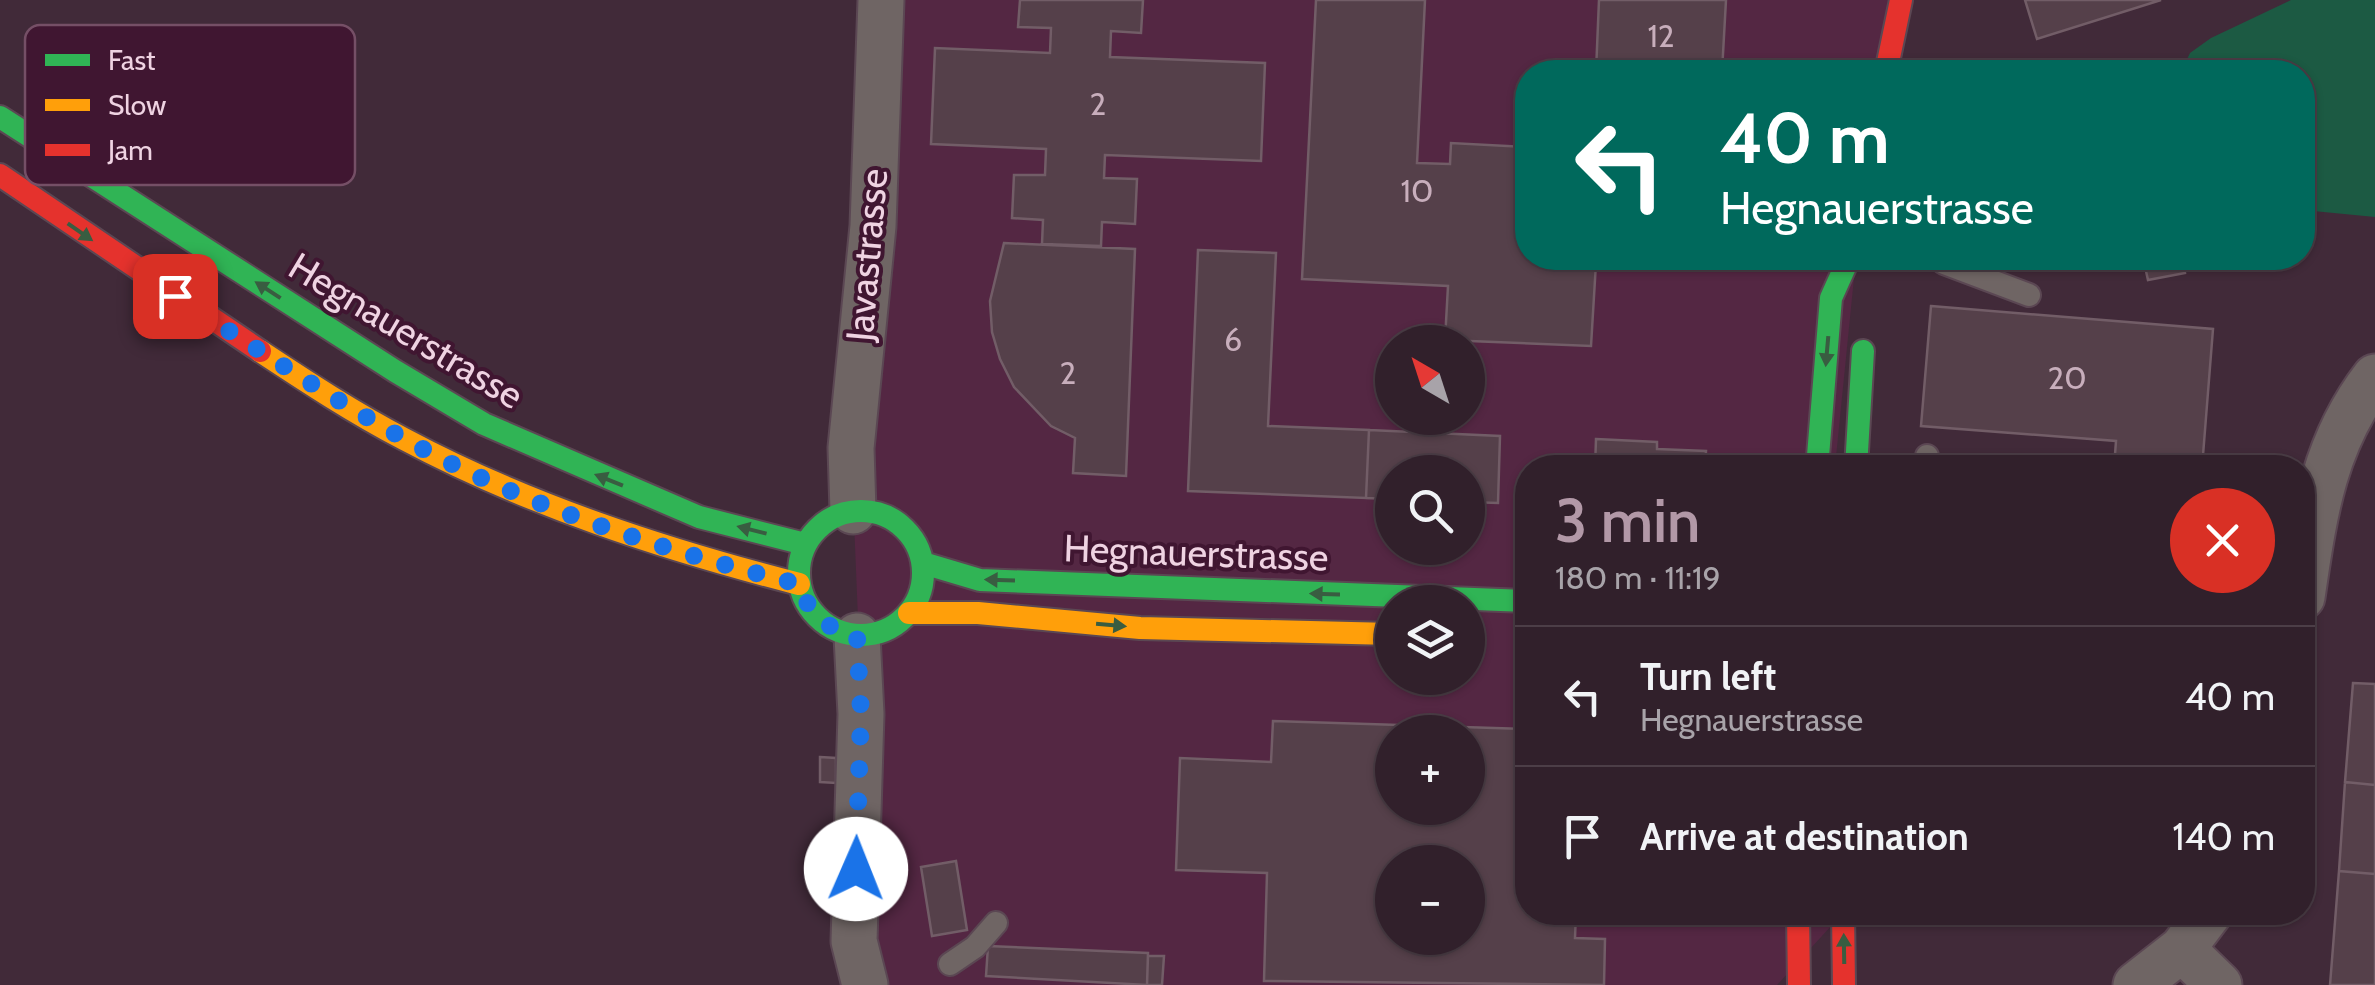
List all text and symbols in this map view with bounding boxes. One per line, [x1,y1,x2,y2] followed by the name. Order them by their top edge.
[1647,16,1675,55] house number: 12
[25,25,355,185] legend
[108,43,156,77] text: Fast
[1090,84,1106,123] house number: 2
[108,88,166,122] text: Slow
[1720,95,1889,181] text: 40 m
[1555,100,1685,230] icon: left
[107,133,153,167] text: Jam
[835,167,897,344] street label: Javastrasse
[1401,171,1433,210] house number: 10
[1720,181,2034,235] text: Hegnauerstrasse
[66,222,93,241] one-way arrow
[281,242,532,419] street label: Hegnauerstrasse
[133,254,218,339] pin
[148,269,203,324] icon: arrive
[254,281,282,299] one-way arrow
[1224,320,1242,359] house number: 6
[1375,325,1485,435] north arrow
[1375,325,1485,955] map controls
[1818,335,1834,367] one-way arrow
[1060,353,1076,392] house number: 2
[2047,358,2087,397] house number: 20
[1375,455,1485,565] button: search
[593,472,623,488] one-way arrow
[1555,484,1700,557] text: 3 min
[2170,488,2275,593] button: close
[736,522,767,538] one-way arrow
[1063,524,1329,581] street label: Hegnauerstrasse
[1555,558,1721,597] text: 180 m · 11:19
[984,572,1016,588] one-way arrow
[1309,585,1341,601] one-way arrow
[1375,585,1485,695] button: layers
[1095,618,1127,634] one-way arrow
[1640,653,1776,700] text: Turn left
[1555,669,1610,724] icon: left
[2185,673,2275,720] text: 40 m
[1640,700,1863,739] text: Hegnauerstrasse
[1375,715,1485,825] button: +
[1555,809,1610,864] icon: arrive
[1640,813,1969,860] text: Arrive at destination
[2172,813,2275,860] text: 140 m
[804,817,908,921] position arrow
[1375,845,1485,955] button: −
[1836,932,1852,964] one-way arrow

